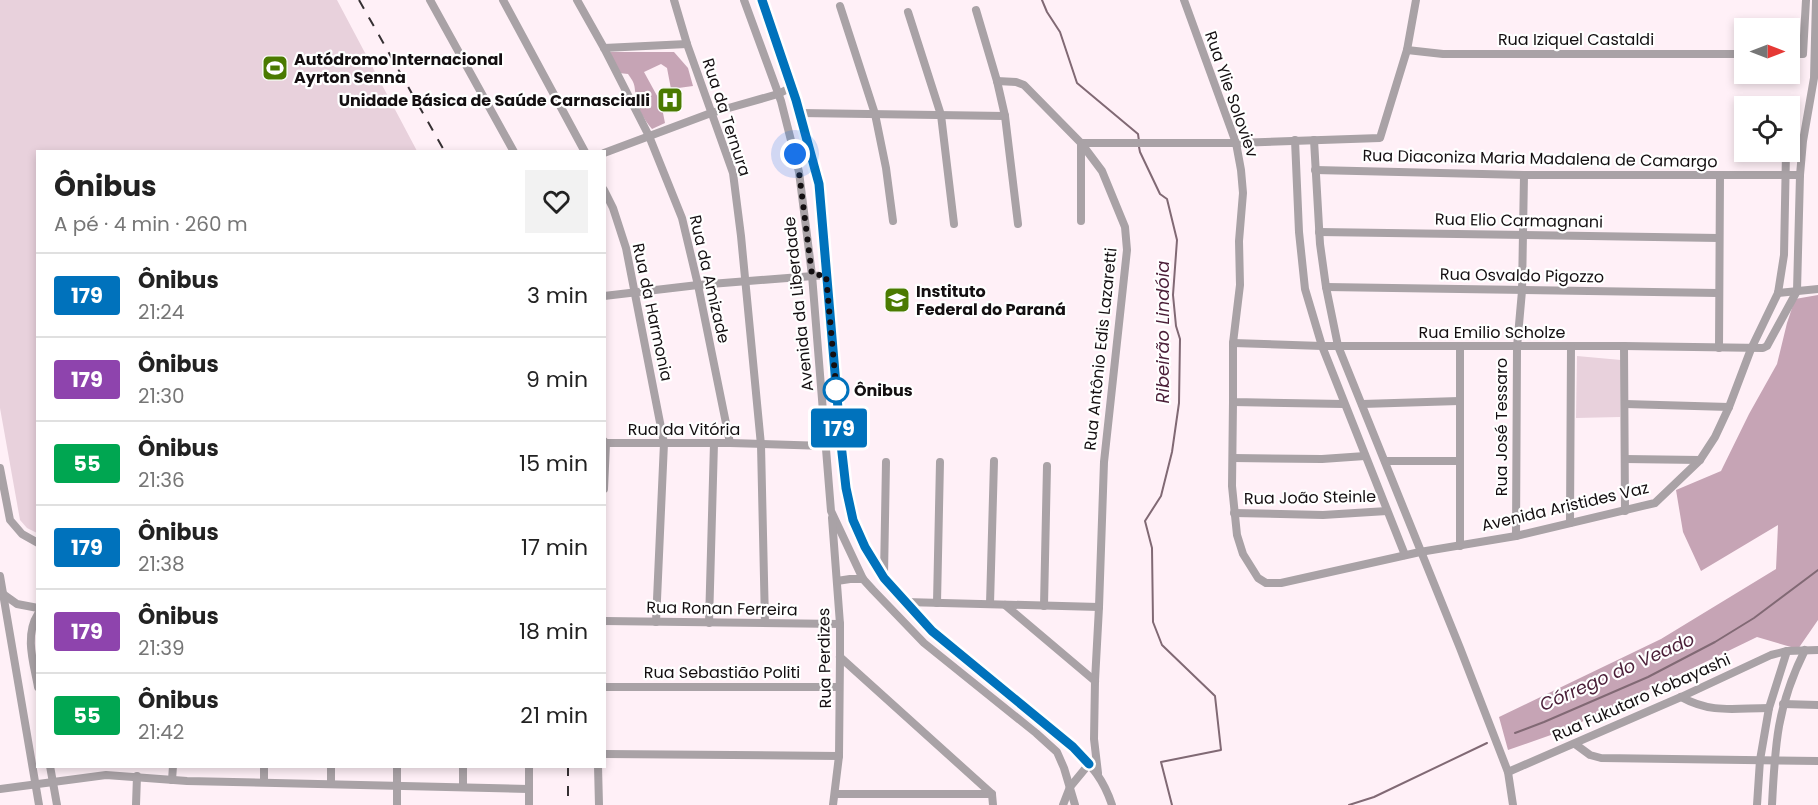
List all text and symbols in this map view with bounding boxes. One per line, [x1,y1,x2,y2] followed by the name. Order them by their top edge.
[1734,18,1800,84] north arrow
[1734,18,1800,162] map controls
[1199,28,1264,160] street label: Rua Ylie Soloviev
[1498,28,1654,51] street label: Rua Iziquel Castaldi
[294,48,503,89] place label: Autódromo Internacional Ayrton Senna
[260,53,290,83] sports icon: Autódromo Internacional Ayrton Senna
[697,55,756,179] street label: Rua da Ternura
[655,85,685,115] hospital icon: Unidade Básica de Saúde Carnascialli
[339,89,650,112] place label: Unidade Básica de Saúde Carnascialli
[1734,96,1800,162] button: locate
[780,139,810,169] your location
[1362,144,1718,173] street label: Rua Diaconiza Maria Madalena de Camargo
[54,167,157,206] text: Ônibus
[525,170,588,233] button: heart
[1435,208,1603,233] street label: Rua Elio Carmagnani
[54,210,248,238] text: A pé · 4 min · 260 m
[684,213,735,346] street label: Rua da Amizade
[778,215,819,392] street label: Avenida da Liberdade
[627,241,678,383] street label: Rua da Harmonia
[1078,247,1123,452] street label: Rua Antônio Edis Lazaretti
[1150,261,1175,403] water label: Ribeirão Lindóia
[1440,263,1604,288] street label: Rua Osvaldo Pigozzo
[138,265,219,296] text: Ônibus
[527,280,588,311] text: 3 min
[916,280,1066,321] place label: Instituto Federal do Paraná
[71,281,103,310] text: 179
[882,285,912,315] school or university icon: Instituto Federal do Paraná
[138,298,184,326] text: 21:24
[1419,321,1565,344] street label: Rua Emilio Scholze
[138,349,219,380] text: Ônibus
[1490,358,1513,496] street label: Rua José Tessaro
[526,364,588,395] text: 9 min
[71,365,103,394] text: 179
[823,377,849,403] marker: Ônibus
[854,379,913,402] place label: Ônibus
[138,382,185,410] text: 21:30
[804,408,874,448] line badge: 179
[823,414,855,443] text: 179
[628,418,740,441] street label: Rua da Vitória
[138,433,219,464] text: Ônibus
[519,448,588,479] text: 15 min
[73,449,101,478] text: 55
[138,466,185,494] text: 21:36
[1479,476,1651,537] street label: Avenida Aristides Vaz
[1244,485,1376,510] street label: Rua João Steinle
[138,517,219,548] text: Ônibus
[521,532,588,563] text: 17 min
[71,533,103,562] text: 179
[138,550,185,578] text: 21:38
[646,596,798,621] street label: Rua Ronan Ferreira
[138,601,219,632] text: Ônibus
[812,608,837,708] street label: Rua Perdizes
[519,616,588,647] text: 18 min
[71,617,103,646] text: 179
[1535,626,1698,717] water label: Córrego do Veado
[138,634,185,662] text: 21:39
[1548,648,1734,747] street label: Rua Fukutaro Kobayashi
[644,661,800,684] street label: Rua Sebastião Politi
[138,685,219,716] text: Ônibus
[520,700,588,731] text: 21 min
[73,701,101,730] text: 55
[138,718,184,746] text: 21:42

